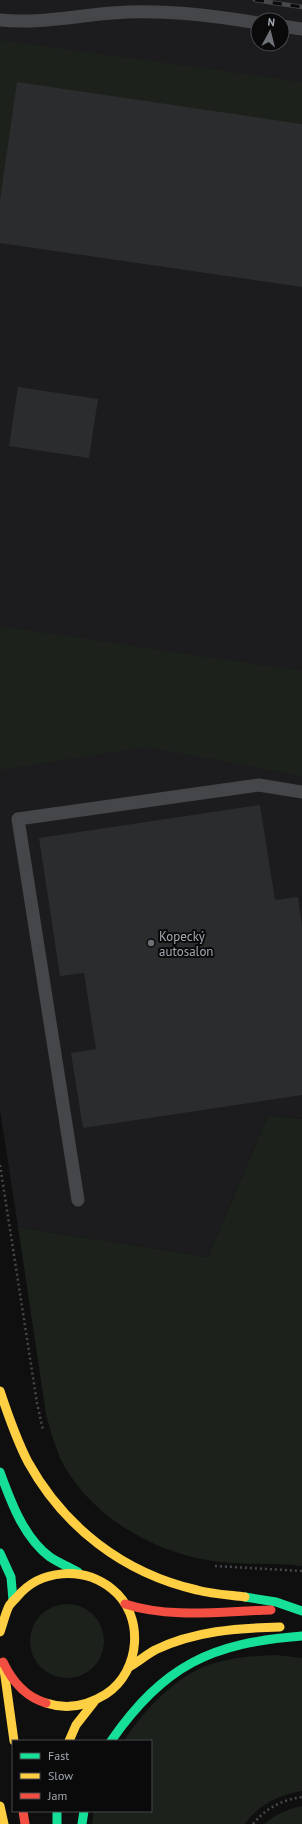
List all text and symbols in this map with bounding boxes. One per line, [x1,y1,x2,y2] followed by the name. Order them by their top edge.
[250,12,290,52] north arrow
[267,15,276,29] text: N
[159,928,213,960] place label: Kopecký autosalon
[146,938,156,948] marker: Kopecký autosalon
[12,1740,152,1812] legend
[48,1748,69,1763] text: Fast
[48,1768,73,1783] text: Slow
[47,1788,67,1803] text: Jam

